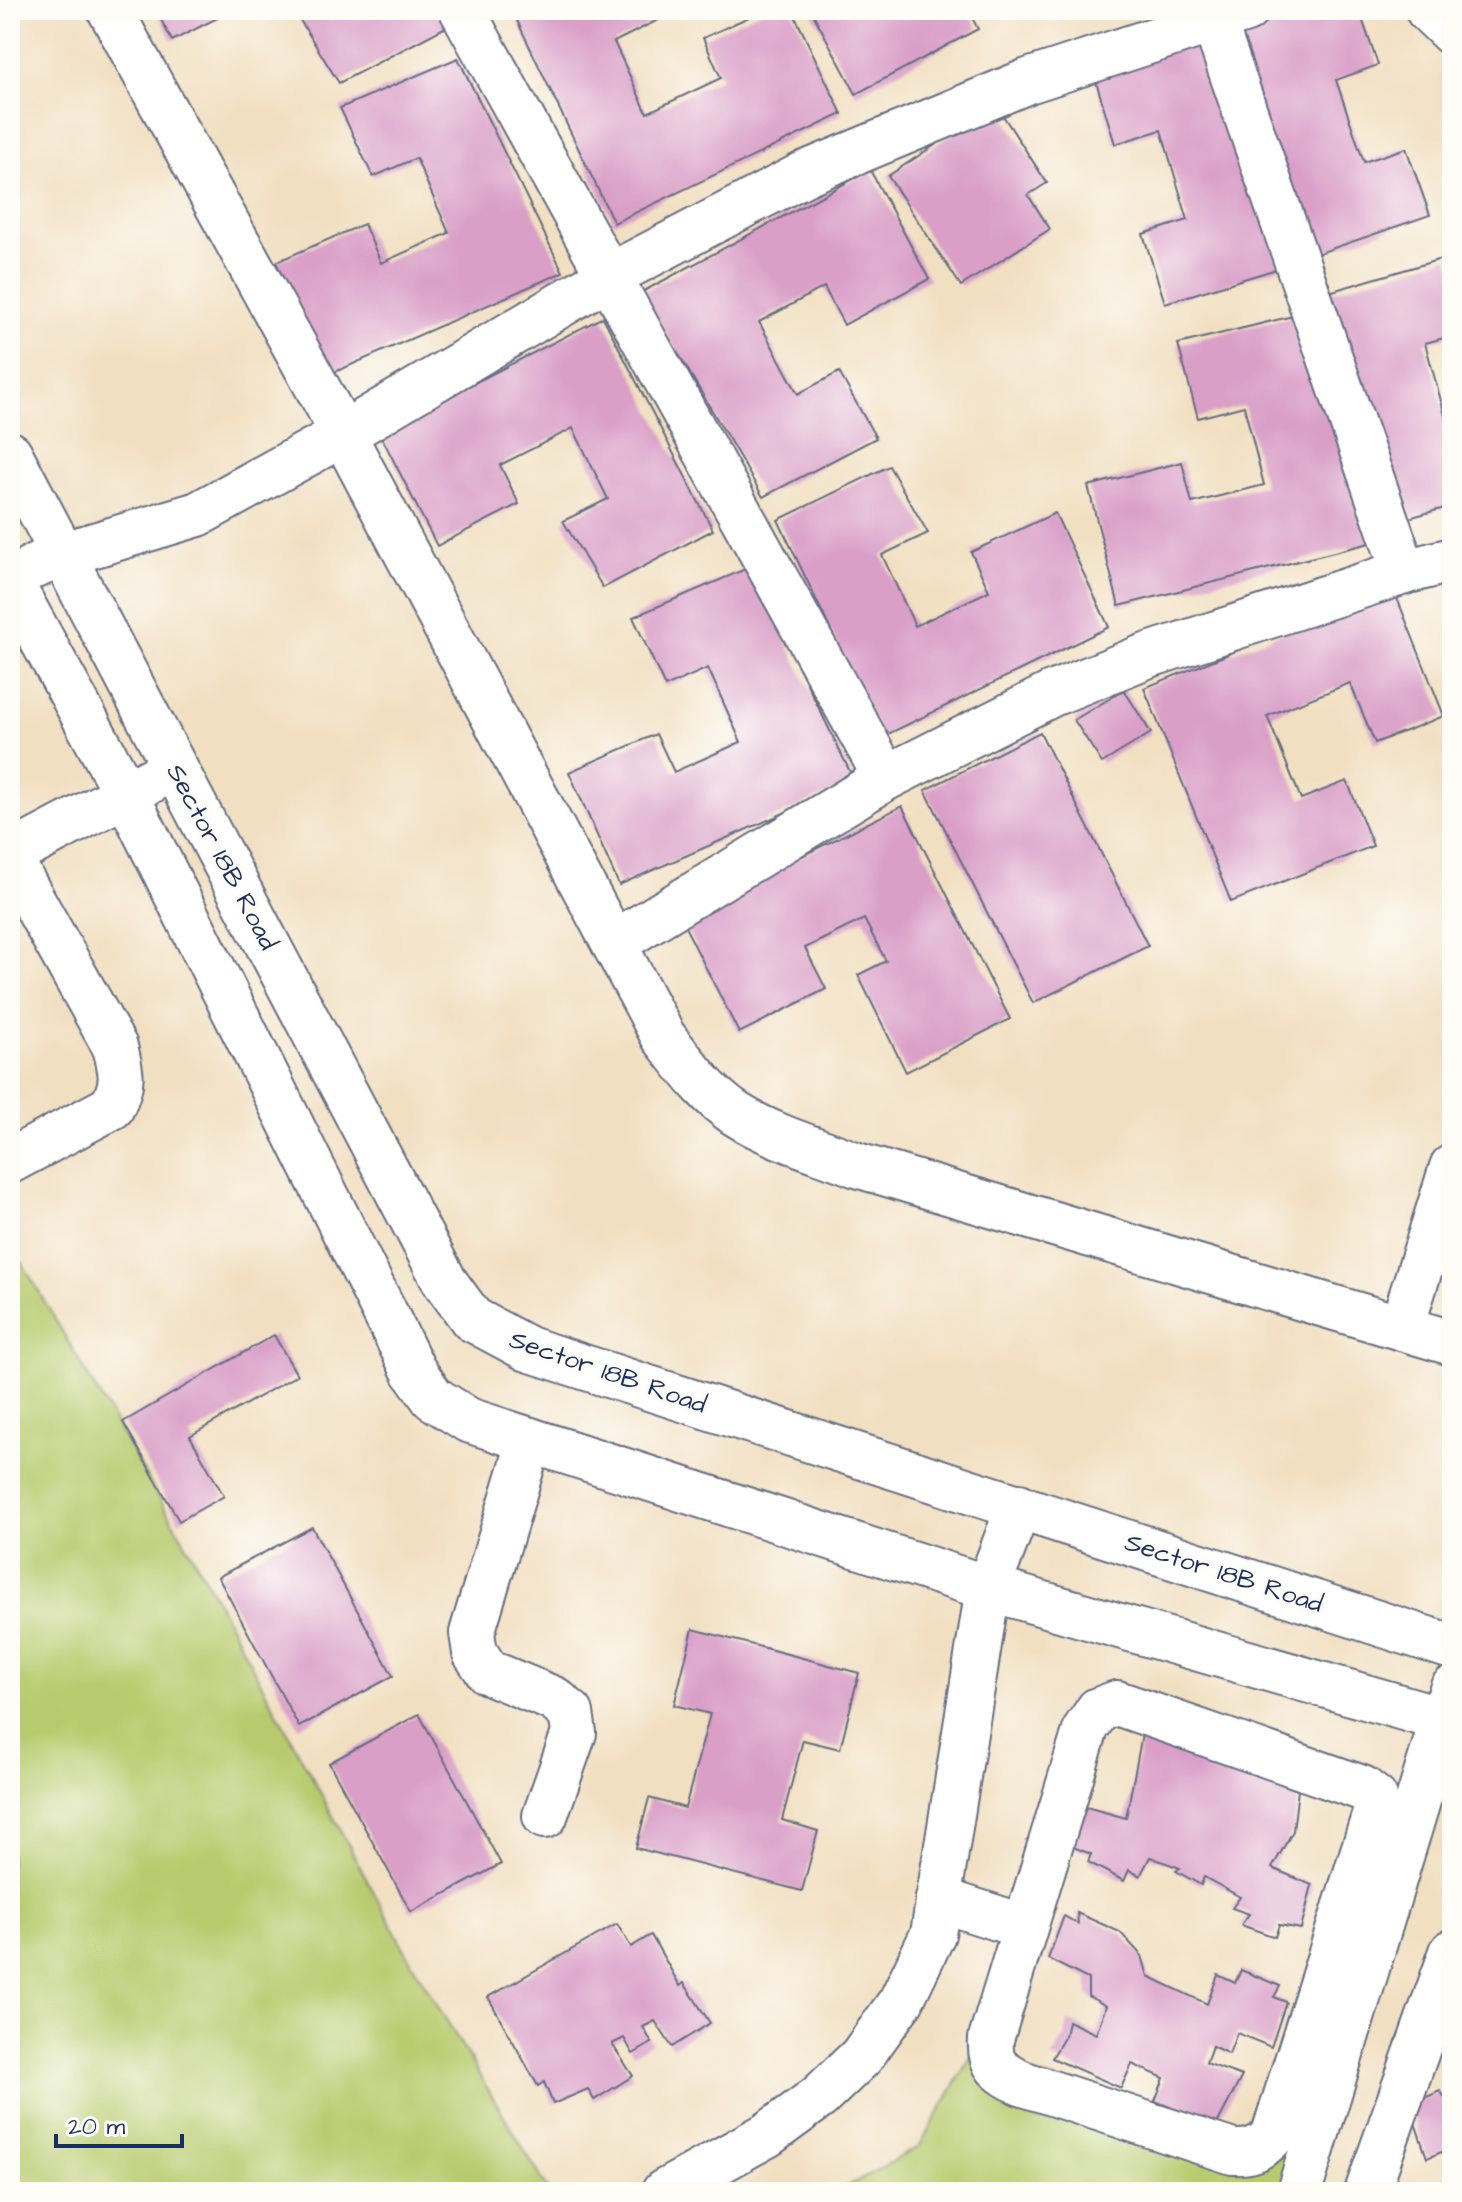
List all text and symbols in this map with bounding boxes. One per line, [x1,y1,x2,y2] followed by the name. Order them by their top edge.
[158,758,286,956] street label: Sector 18B Road
[505,1321,711,1423] street label: Sector 18B Road
[1121,1524,1327,1622] street label: Sector 18B Road
[56,2098,182,2148] scale bar
[68,2110,125,2144] text: 20 m

